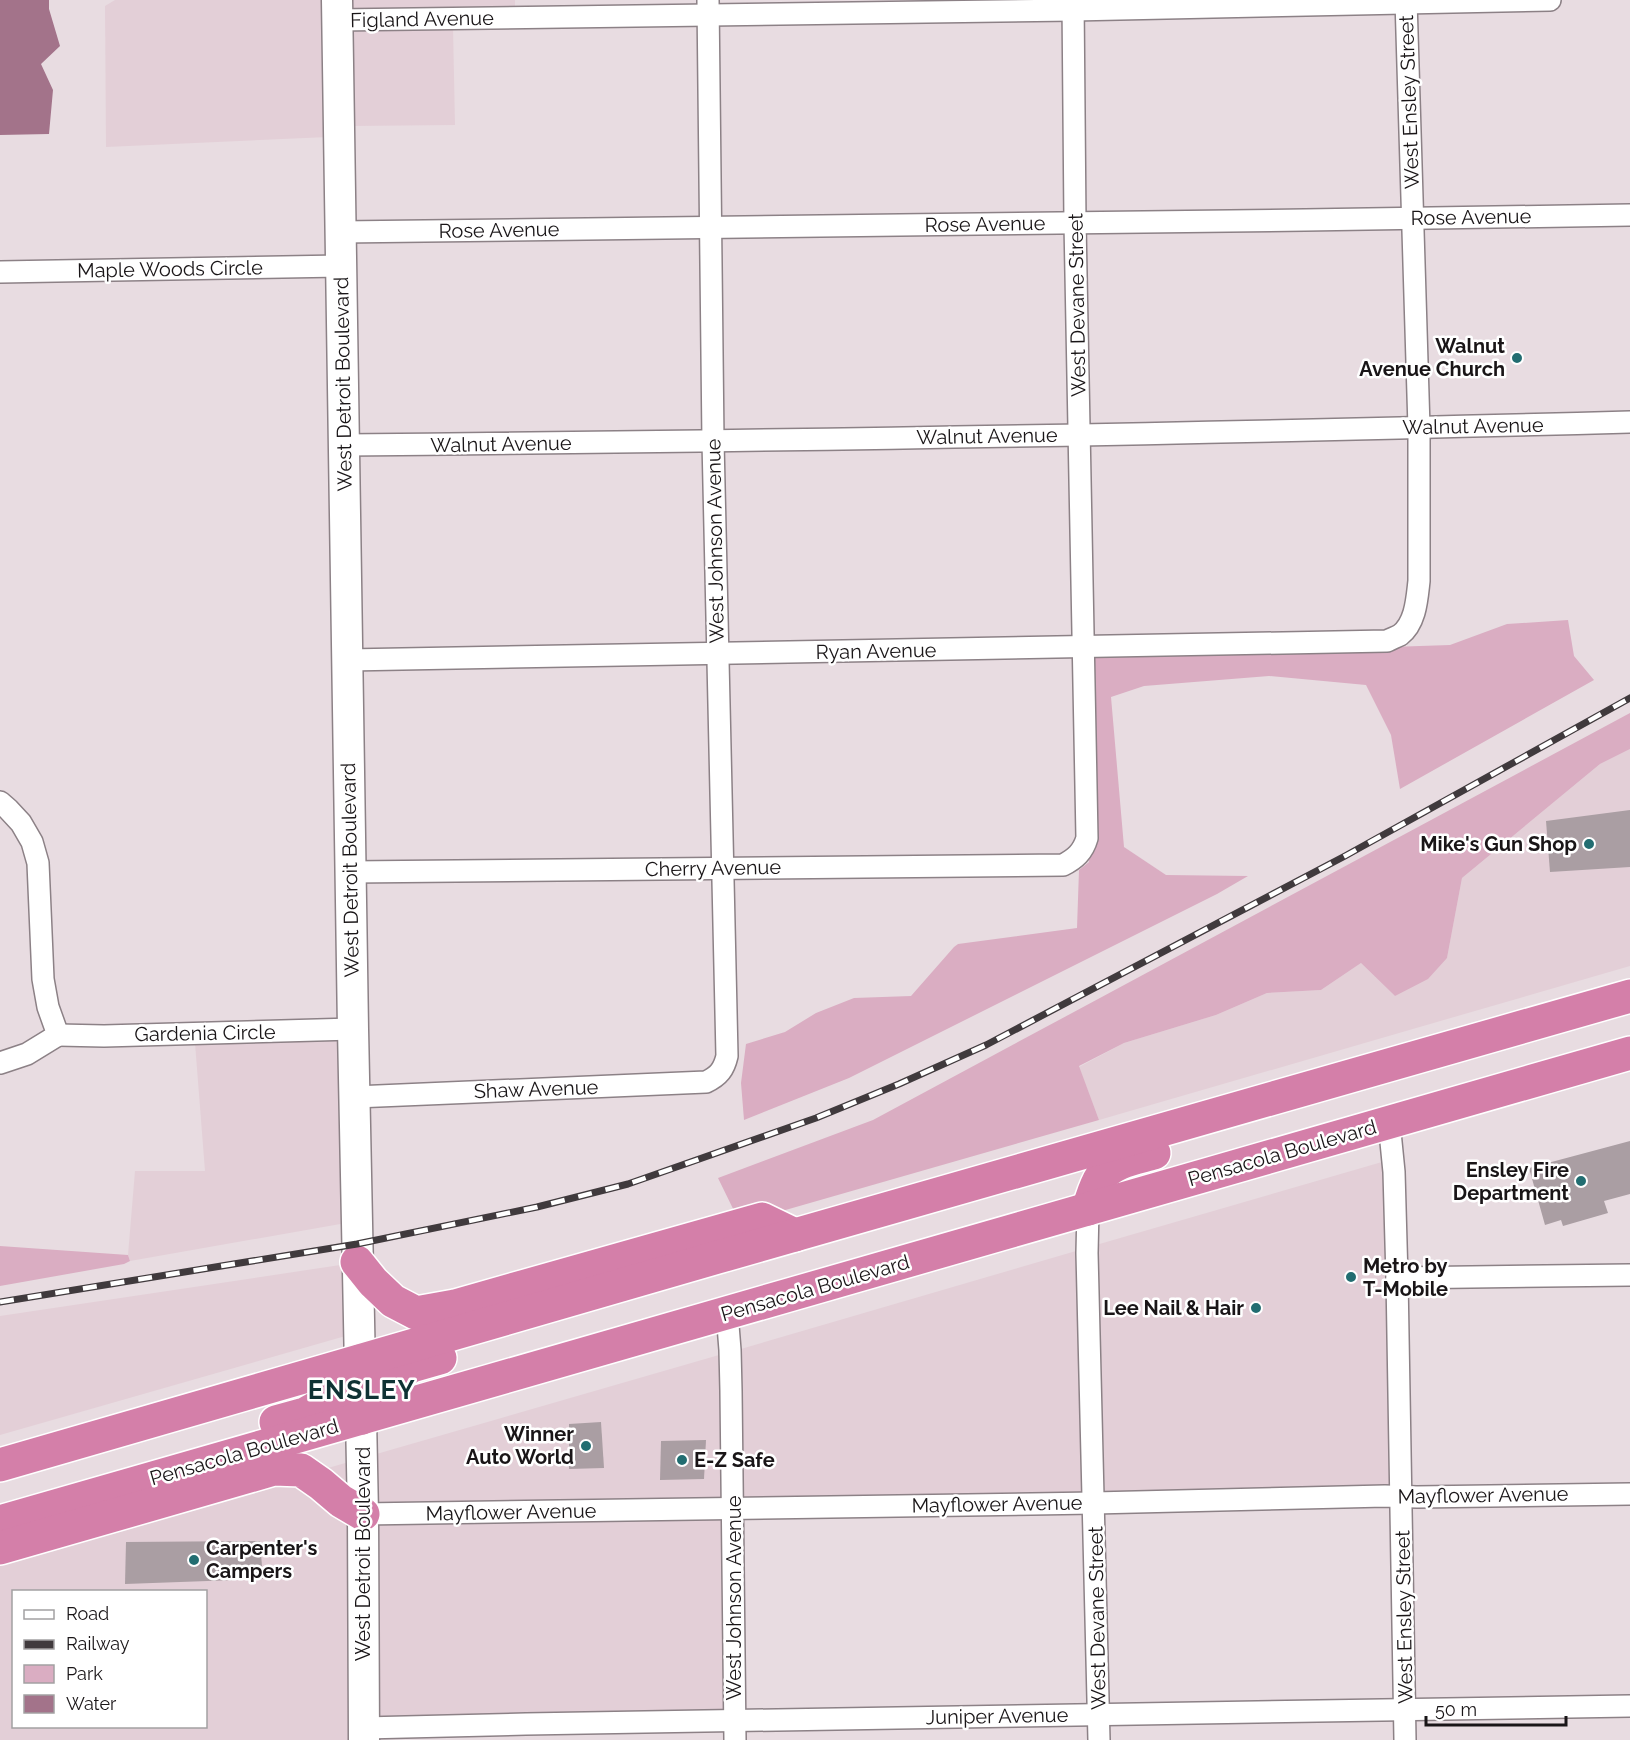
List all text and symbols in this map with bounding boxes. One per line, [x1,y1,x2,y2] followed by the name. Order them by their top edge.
[350,6,494,32] street label: Figland Avenue
[1394,14,1424,189] street label: West Ensley Street
[1410,204,1532,230] street label: Rose Avenue
[924,211,1046,237] street label: Rose Avenue
[1063,213,1091,397] street label: West Devane Street
[438,217,560,243] street label: Rose Avenue
[77,255,263,283] street label: Maple Woods Circle
[329,276,357,492] street label: West Detroit Boulevard
[1359,334,1505,381] place label: Walnut Avenue Church
[1510,351,1524,365] marker: Walnut Avenue Church
[1402,413,1544,439] street label: Walnut Avenue
[916,423,1058,449] street label: Walnut Avenue
[430,431,572,457] street label: Walnut Avenue
[701,438,729,644] street label: West Johnson Avenue
[815,638,937,664] street label: Ryan Avenue
[336,762,364,978] street label: West Detroit Boulevard
[1420,832,1577,856] place label: Mike's Gun Shop
[1582,837,1596,851] marker: Mike's Gun Shop
[645,855,782,881] street label: Cherry Avenue
[134,1020,276,1046] street label: Gardenia Circle
[473,1075,599,1103] street label: Shaw Avenue
[1185,1115,1379,1191] street label: Pensacola Boulevard
[1453,1158,1569,1205] place label: Ensley Fire Department
[1574,1174,1588,1188] marker: Ensley Fire Department
[718,1250,912,1326] street label: Pensacola Boulevard
[1363,1254,1448,1301] place label: Metro by T-Mobile
[1344,1270,1358,1284] marker: Metro by T-Mobile
[1103,1296,1244,1320] place label: Lee Nail & Hair
[1249,1301,1263,1315] marker: Lee Nail & Hair
[308,1375,416,1405] district label: ENSLEY
[147,1414,341,1490] street label: Pensacola Boulevard
[466,1422,574,1469] place label: Winner Auto World
[579,1439,593,1453] marker: Winner Auto World
[351,1447,375,1661] street label: West Detroit Boulevard
[694,1448,775,1472] place label: E-Z Safe
[675,1453,689,1467] marker: E-Z Safe
[1397,1482,1569,1508] street label: Mayflower Avenue
[911,1491,1083,1517] street label: Mayflower Avenue
[722,1495,746,1700] street label: West Johnson Avenue
[425,1499,597,1525] street label: Mayflower Avenue
[1083,1526,1111,1710] street label: West Devane Street
[1390,1530,1418,1704] street label: West Ensley Street
[206,1536,317,1583] place label: Carpenter's Campers
[187,1553,201,1567] marker: Carpenter's Campers
[12,1590,207,1728] legend
[66,1603,109,1624] text: Road
[66,1633,130,1654] text: Railway
[66,1663,103,1684] text: Park
[1426,1689,1566,1727] scale bar
[66,1693,117,1714] text: Water
[1435,1699,1477,1720] text: 50 m
[925,1703,1069,1729] street label: Juniper Avenue

